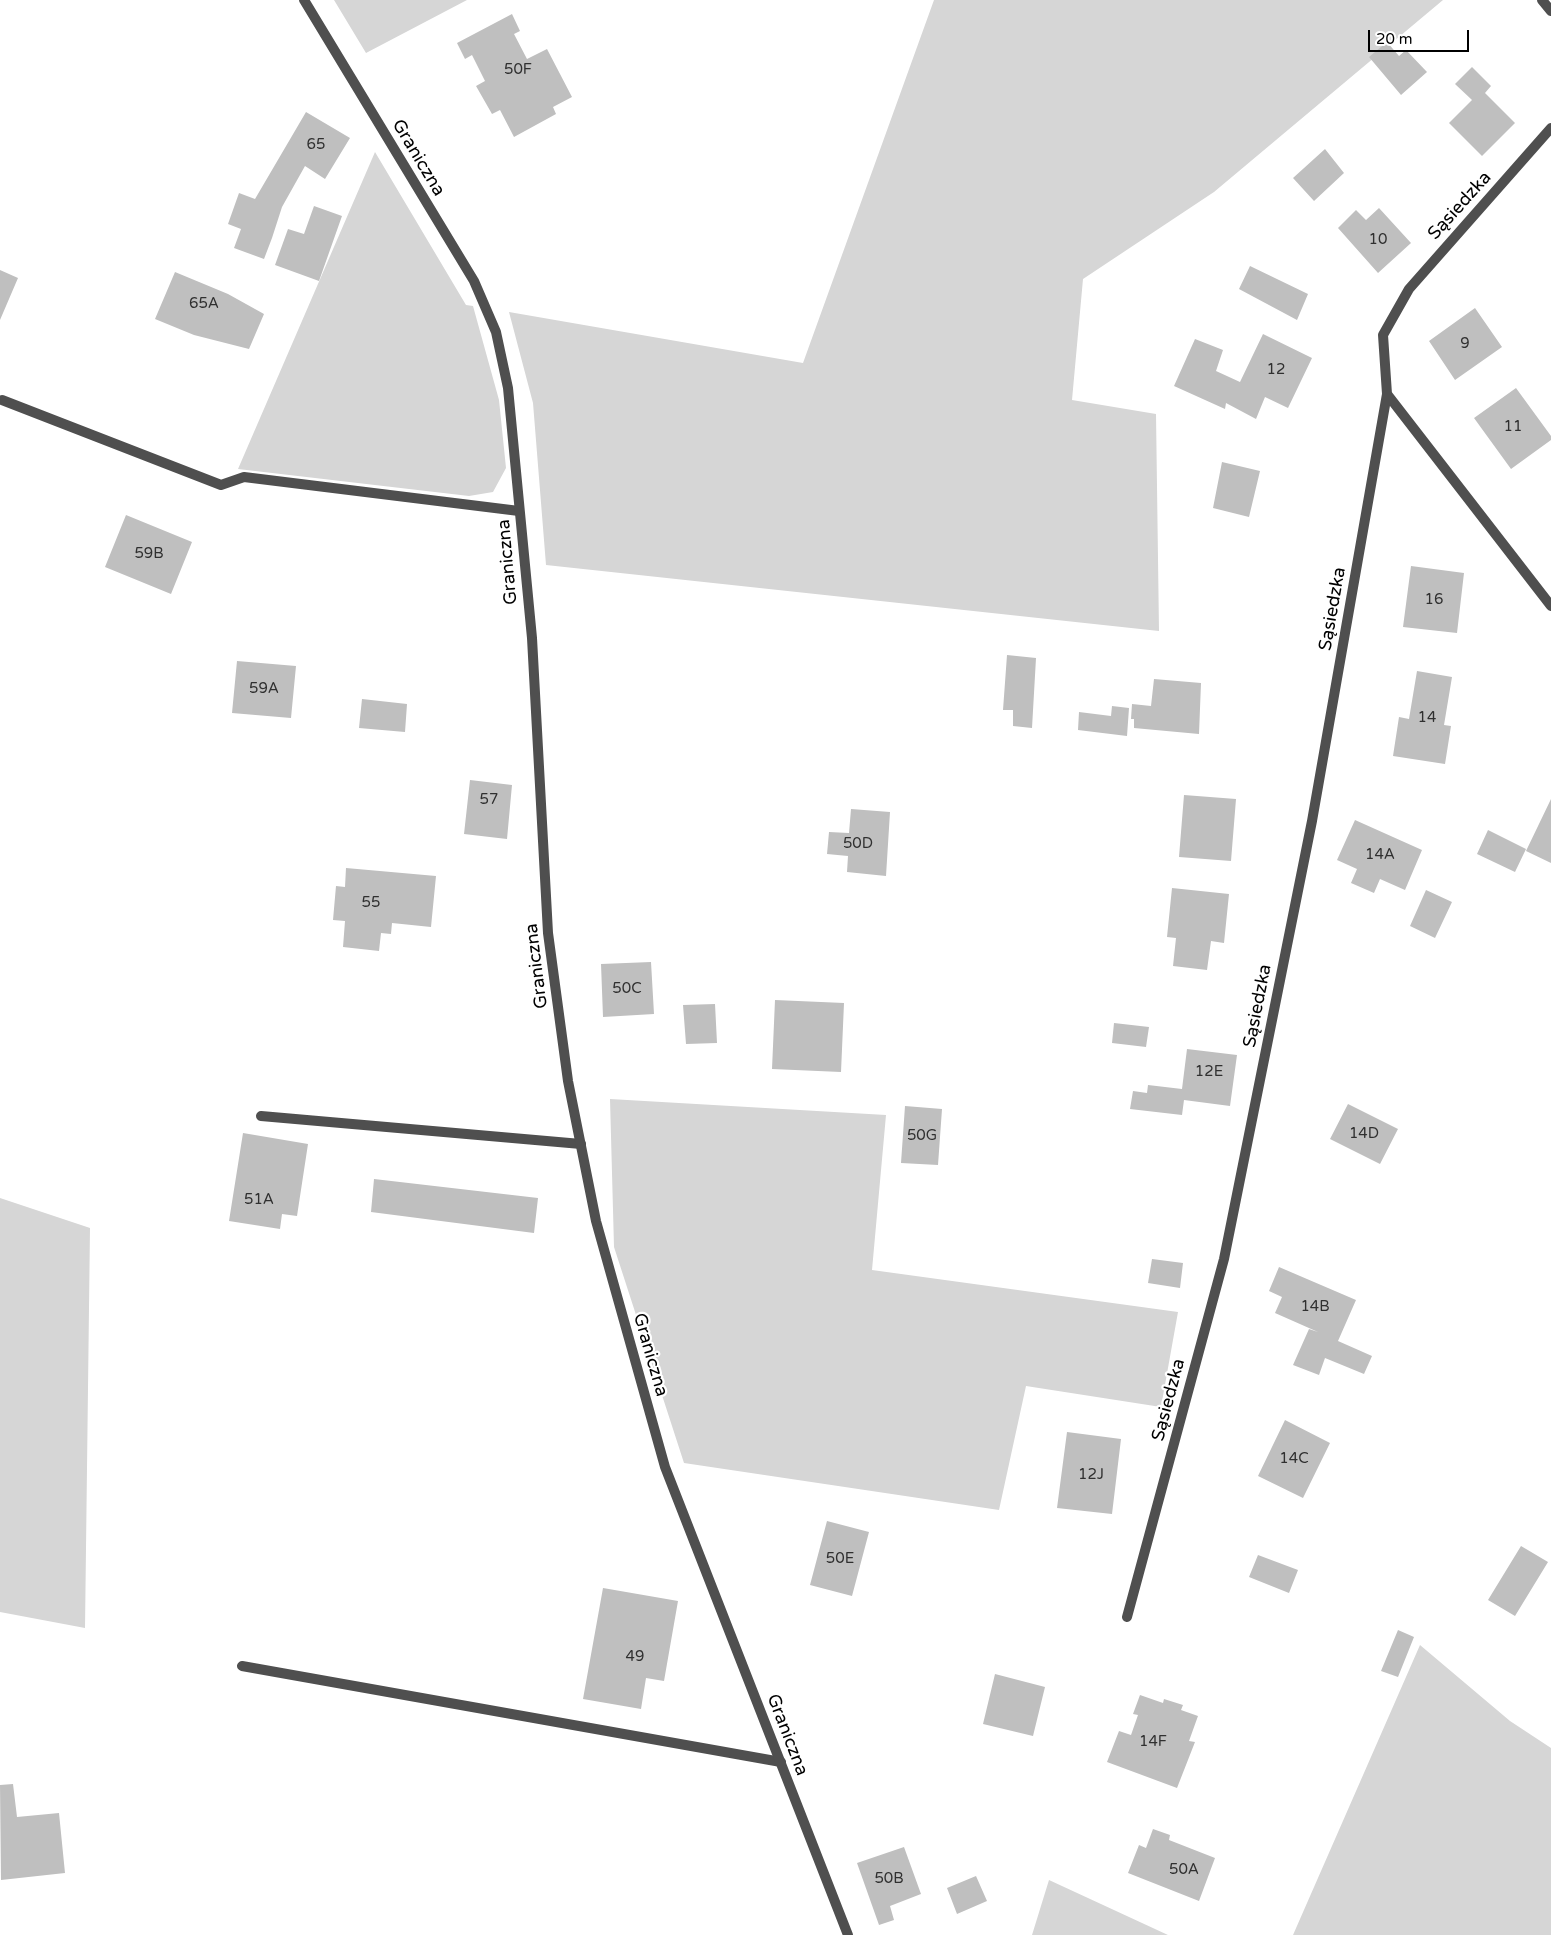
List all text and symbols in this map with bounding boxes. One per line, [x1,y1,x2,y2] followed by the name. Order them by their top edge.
[1371,20,1472,52] scale bar
[1376,30,1413,48] text: 20 m
[504,61,532,79] house number: 50F
[387,116,449,200] street label: Graniczna
[307,136,325,154] house number: 65
[1424,167,1496,245] street label: Sąsiedzka
[1369,231,1387,249] house number: 10
[189,295,219,313] house number: 65A
[1460,335,1470,353] house number: 9
[1267,361,1285,379] house number: 12
[1504,418,1522,436] house number: 11
[494,518,522,606] street label: Graniczna
[134,545,164,563] house number: 59B
[1315,566,1351,652] street label: Sąsiedzka
[1425,591,1443,609] house number: 16
[249,680,279,698] house number: 59A
[1418,709,1436,727] house number: 14
[480,791,498,809] house number: 57
[843,835,873,853] house number: 50D
[1365,846,1395,864] house number: 14A
[362,894,380,912] house number: 55
[521,922,553,1010] street label: Graniczna
[1239,962,1277,1050] street label: Sąsiedzka
[612,980,642,998] house number: 50C
[1195,1063,1223,1081] house number: 12E
[1349,1125,1379,1143] house number: 14D
[907,1127,937,1145] house number: 50G
[244,1191,274,1209] house number: 51A
[1300,1298,1330,1316] house number: 14B
[628,1311,672,1399] street label: Graniczna
[1148,1356,1190,1444] street label: Sąsiedzka
[1279,1450,1309,1468] house number: 14C
[1078,1466,1104,1484] house number: 12J
[826,1550,854,1568] house number: 50E
[626,1648,644,1666] house number: 49
[762,1691,812,1779] street label: Graniczna
[1139,1733,1167,1751] house number: 14F
[1169,1861,1199,1879] house number: 50A
[874,1870,904,1888] house number: 50B

